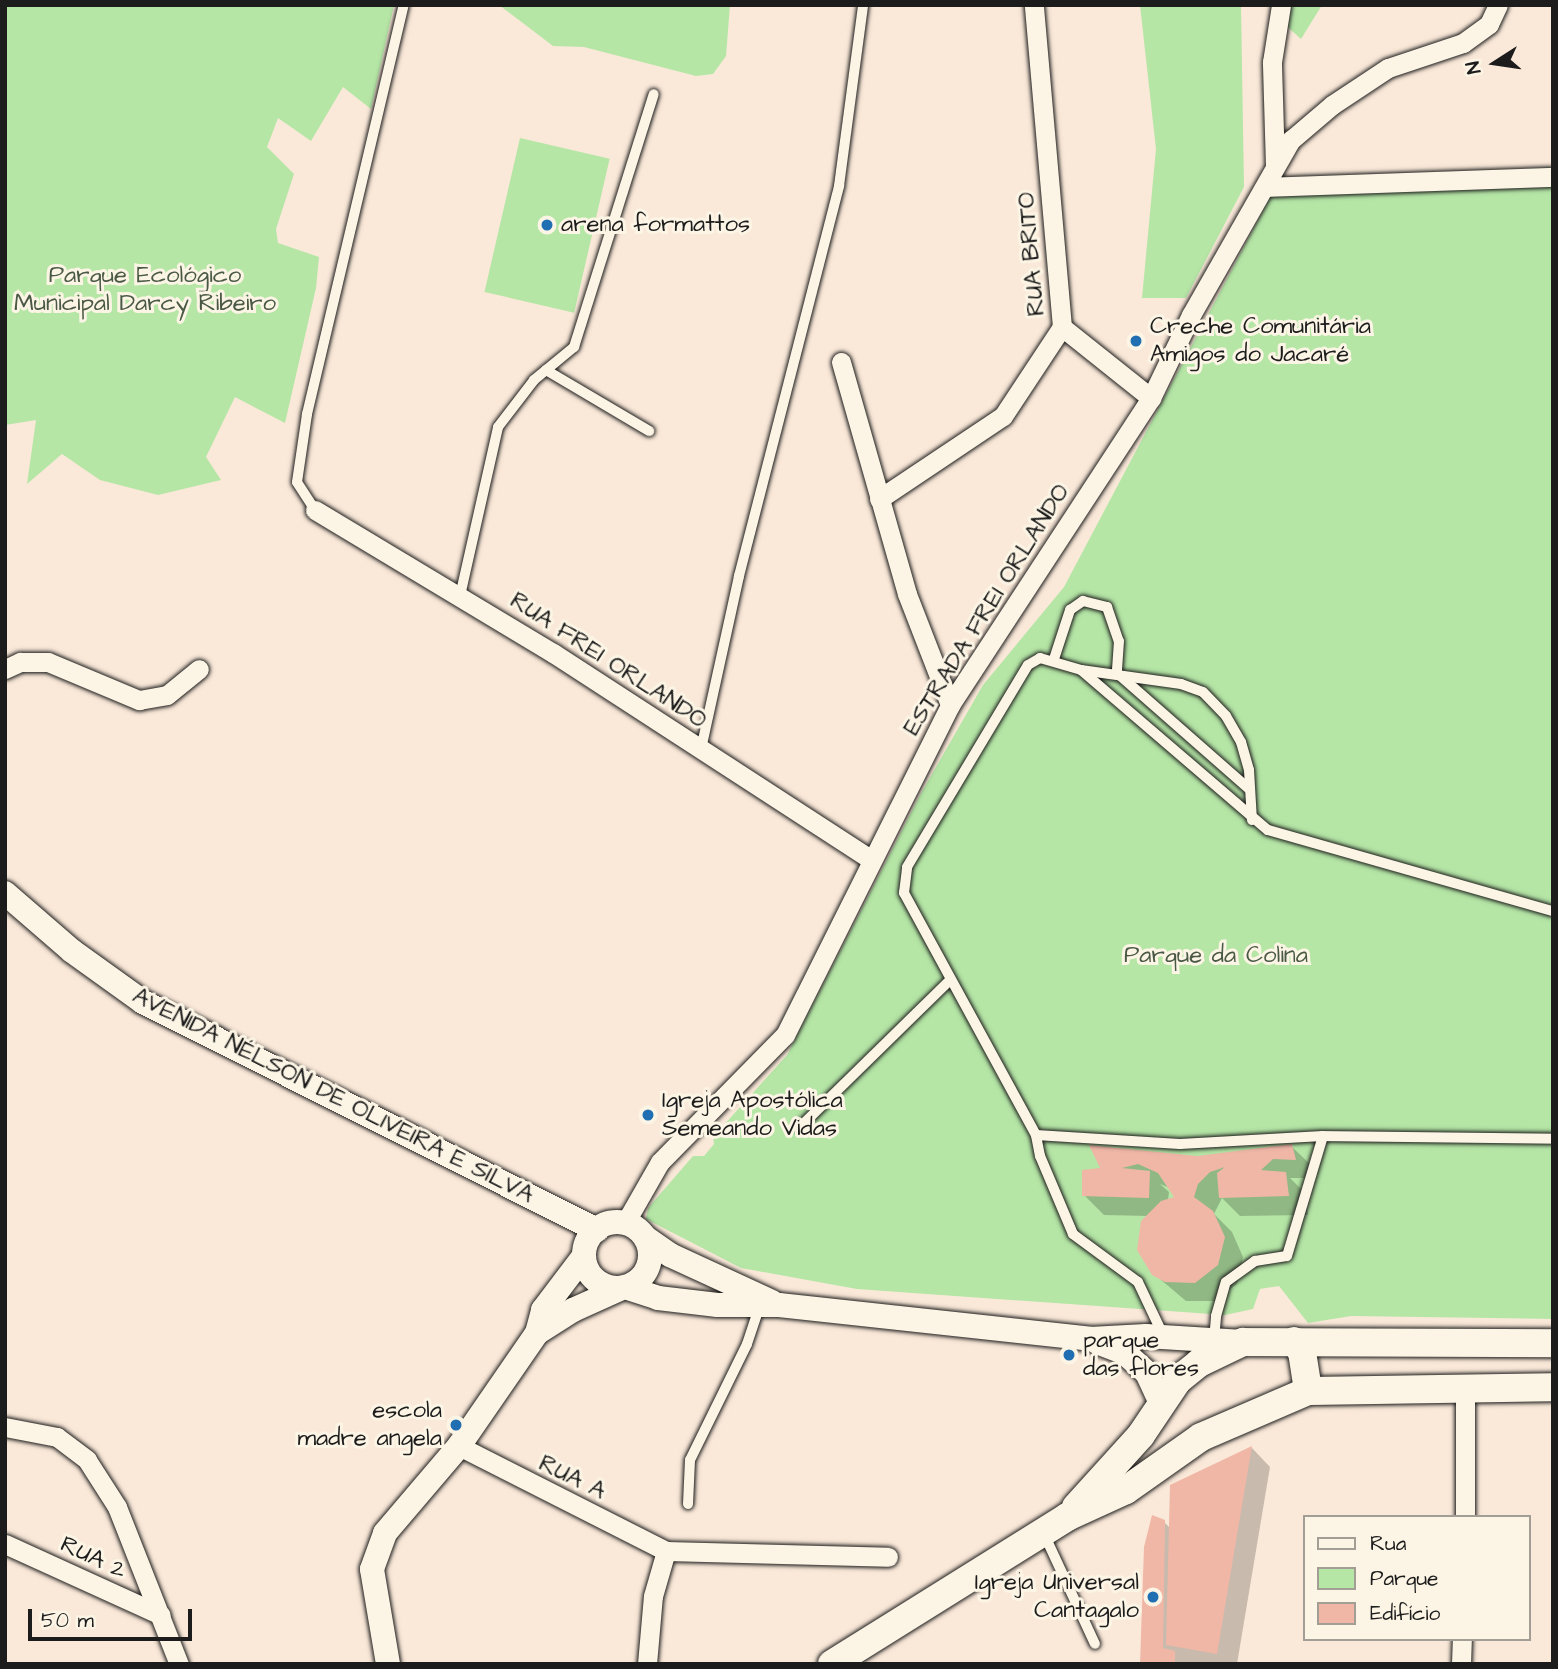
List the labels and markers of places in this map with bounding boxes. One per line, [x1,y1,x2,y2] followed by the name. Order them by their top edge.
[561,211,750,239] place label: arena formattos
[539,217,555,233] marker: arena formattos
[1150,313,1371,369] place label: Creche Comunitária Amigos do Jacaré
[1128,333,1144,349] marker: Creche Comunitária Amigos do Jacaré
[662,1087,843,1143] place label: Igreja Apostólica Semeando Vidas
[640,1107,656,1123] marker: Igreja Apostólica Semeando Vidas
[1083,1327,1199,1383] place label: parque das flores
[1061,1347,1077,1363] marker: parque das flores
[297,1397,442,1453] place label: escola madre angela
[448,1417,464,1433] marker: escola madre angela
[975,1569,1139,1625] place label: Igreja Universal Cantagalo
[1145,1589,1161,1605] marker: Igreja Universal Cantagalo

